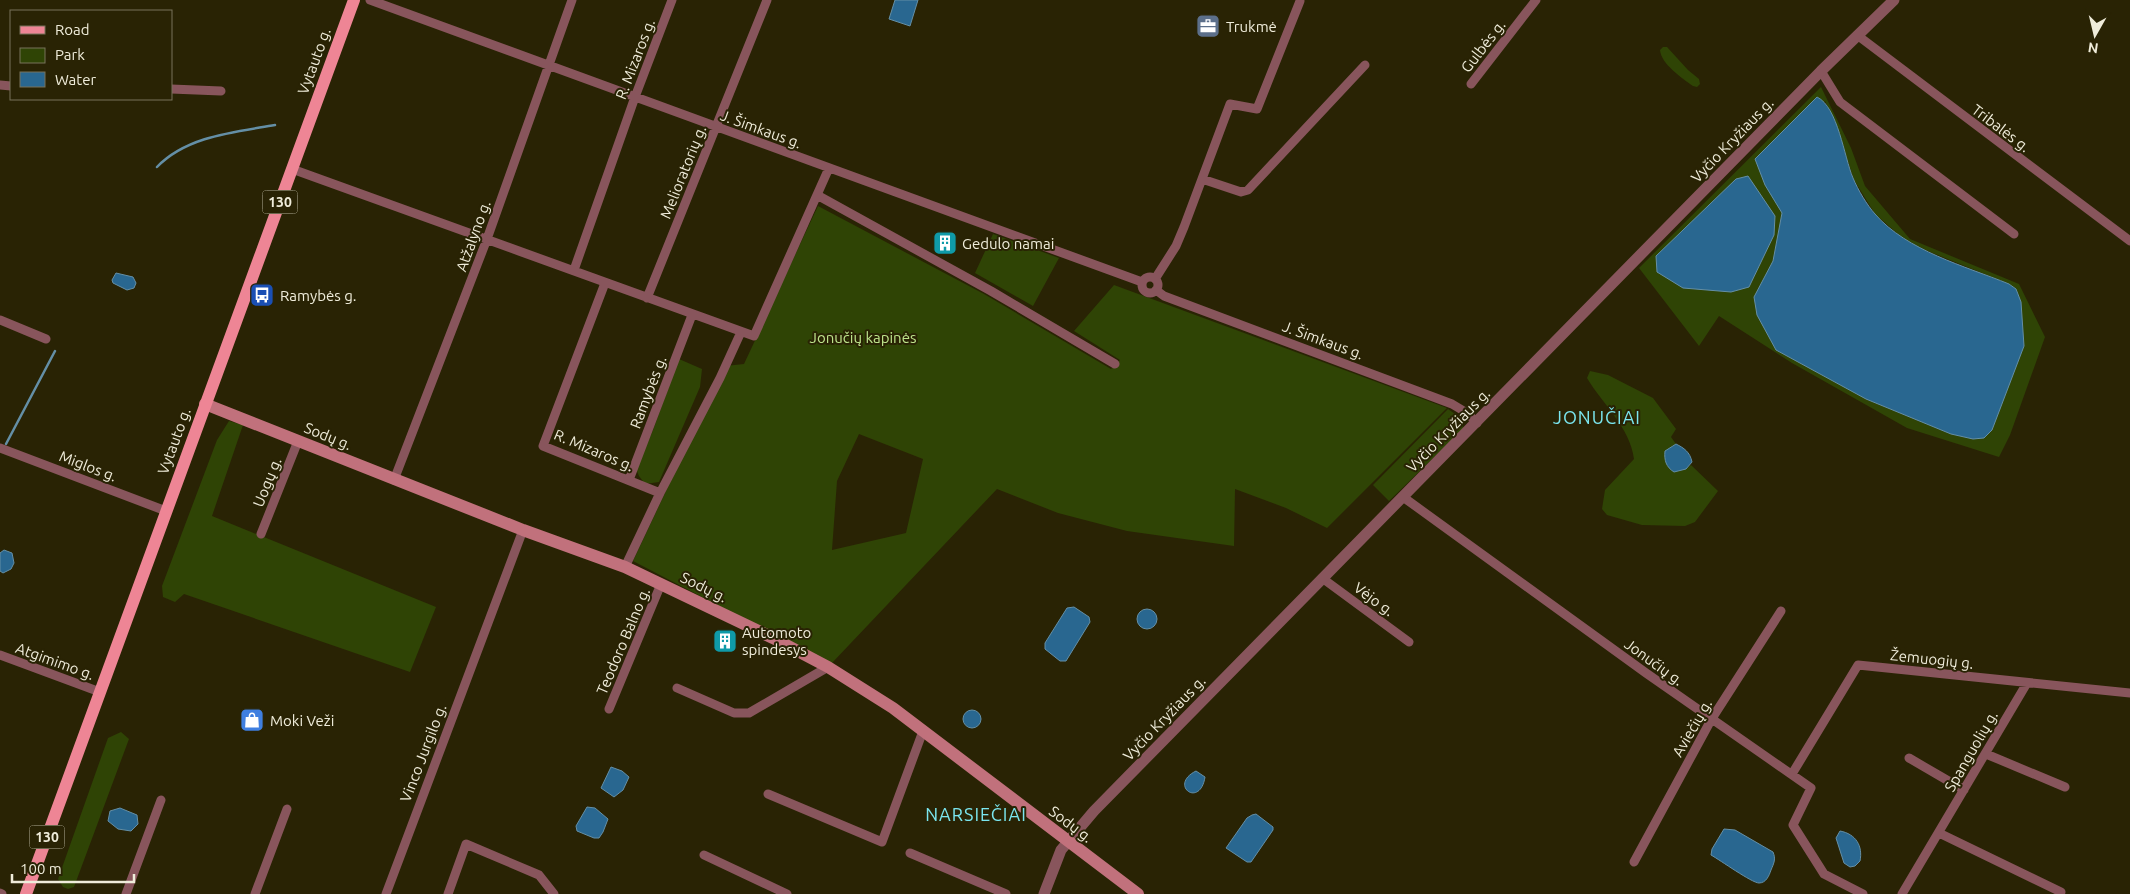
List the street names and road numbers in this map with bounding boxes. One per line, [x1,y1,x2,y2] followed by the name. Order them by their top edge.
[612,16,658,102] street label: R. Mizaros g.
[1457,16,1509,76] street label: Gulbės g.
[294,26,334,96] street label: Vytauto g.
[1687,94,1777,186] street label: Vyčio Kryžiaus g.
[1969,101,2033,155] street label: Tribalės g.
[718,106,804,152] street label: J. Šimkaus g.
[657,123,709,221] street label: Melioratorių g.
[262,190,298,213] road number: 130
[452,198,494,274] street label: Atžalyno g.
[1280,317,1366,363] street label: J. Šimkaus g.
[626,353,670,431] street label: Ramybės g.
[1403,385,1493,475] street label: Vyčio Kryžiaus g.
[154,406,194,476] street label: Vytauto g.
[302,419,354,453] street label: Sodų g.
[552,426,636,474] street label: R. Mizaros g.
[57,447,119,485] street label: Miglos g.
[249,455,285,509] street label: Uogų g.
[678,568,730,606] street label: Sodų g.
[1351,579,1397,619] street label: Vėjo g.
[593,585,653,697] street label: Teodoro Balno g.
[1621,635,1687,689] street label: Jonučių g.
[14,639,96,683] street label: Atgimimo g.
[1890,646,1974,672] street label: Žemuogių g.
[1119,672,1209,764] street label: Vyčio Kryžiaus g.
[1669,696,1715,760] street label: Aviečių g.
[396,702,450,804] street label: Vinco Jurgilo g.
[1941,707,2001,795] street label: Spanguolių g.
[1046,802,1096,846] street label: Sodų g.
[30,826,64,849] road number: 130

